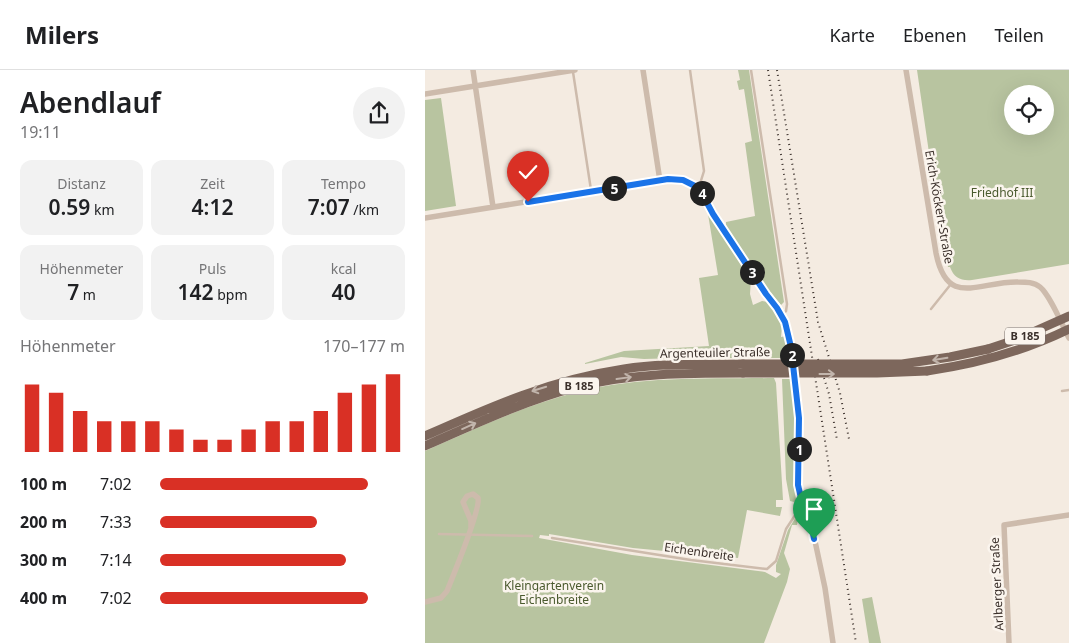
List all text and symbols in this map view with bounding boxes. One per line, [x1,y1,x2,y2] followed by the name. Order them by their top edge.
[25,18,99,51] text: Milers
[830,23,875,47] text: Karte
[903,23,967,47] text: Ebenen
[995,23,1044,47] text: Teilen
[20,83,161,121] text: Abendlauf
[1004,85,1054,135] map controls
[1004,85,1054,135] button: locate
[353,87,405,139] button: share
[20,121,61,143] text: 19:11
[921,149,958,265] street label: Erich-Köckert-Straße
[507,151,549,202] pin
[514,158,542,186] icon: check
[57,174,106,193] text: Distanz
[200,174,225,193] text: Zeit
[321,174,366,193] text: Tempo
[601,176,627,200] pin: 5
[610,179,619,198] text: 5
[689,180,715,206] pin: 4
[698,184,707,203] text: 4
[971,184,1033,201] park label: Friedhof III
[48,193,90,221] text: 0.59
[192,193,233,221] text: 4:12
[308,193,350,221] text: 7:07
[90,200,115,219] text: km
[350,200,379,219] text: /km
[40,259,123,278] text: Höhenmeter
[199,259,226,278] text: Puls
[331,259,356,278] text: kcal
[739,260,765,284] pin: 3
[748,263,757,282] text: 3
[67,278,79,306] text: 7
[178,278,214,306] text: 142
[331,278,356,306] text: 40
[79,285,96,304] text: m
[214,285,248,304] text: bpm
[1005,328,1045,344] road number: B 185
[20,335,116,357] text: Höhenmeter
[323,335,405,357] text: 170–177 m
[779,342,805,368] pin: 2
[660,343,771,362] street label: Argenteuiler Straße
[788,346,797,365] text: 2
[933,354,949,364] one-way arrow
[818,369,834,379] one-way arrow
[616,373,632,383] one-way arrow
[559,378,599,394] road number: B 185
[531,384,547,394] one-way arrow
[462,421,477,431] one-way arrow
[787,436,811,462] pin: 1
[795,440,804,459] text: 1
[20,473,67,495] text: 100 m
[100,473,132,495] text: 7:02
[793,488,835,539] pin
[800,495,828,523] icon: arrive
[20,511,67,533] text: 200 m
[100,511,132,533] text: 7:33
[986,537,1007,631] street label: Arlberger Straße
[663,538,735,565] street label: Eichenbreite
[20,549,67,571] text: 300 m
[100,549,132,571] text: 7:14
[504,577,604,608] park label: Kleingartenverein Eichenbreite
[20,587,67,609] text: 400 m
[100,587,132,609] text: 7:02

